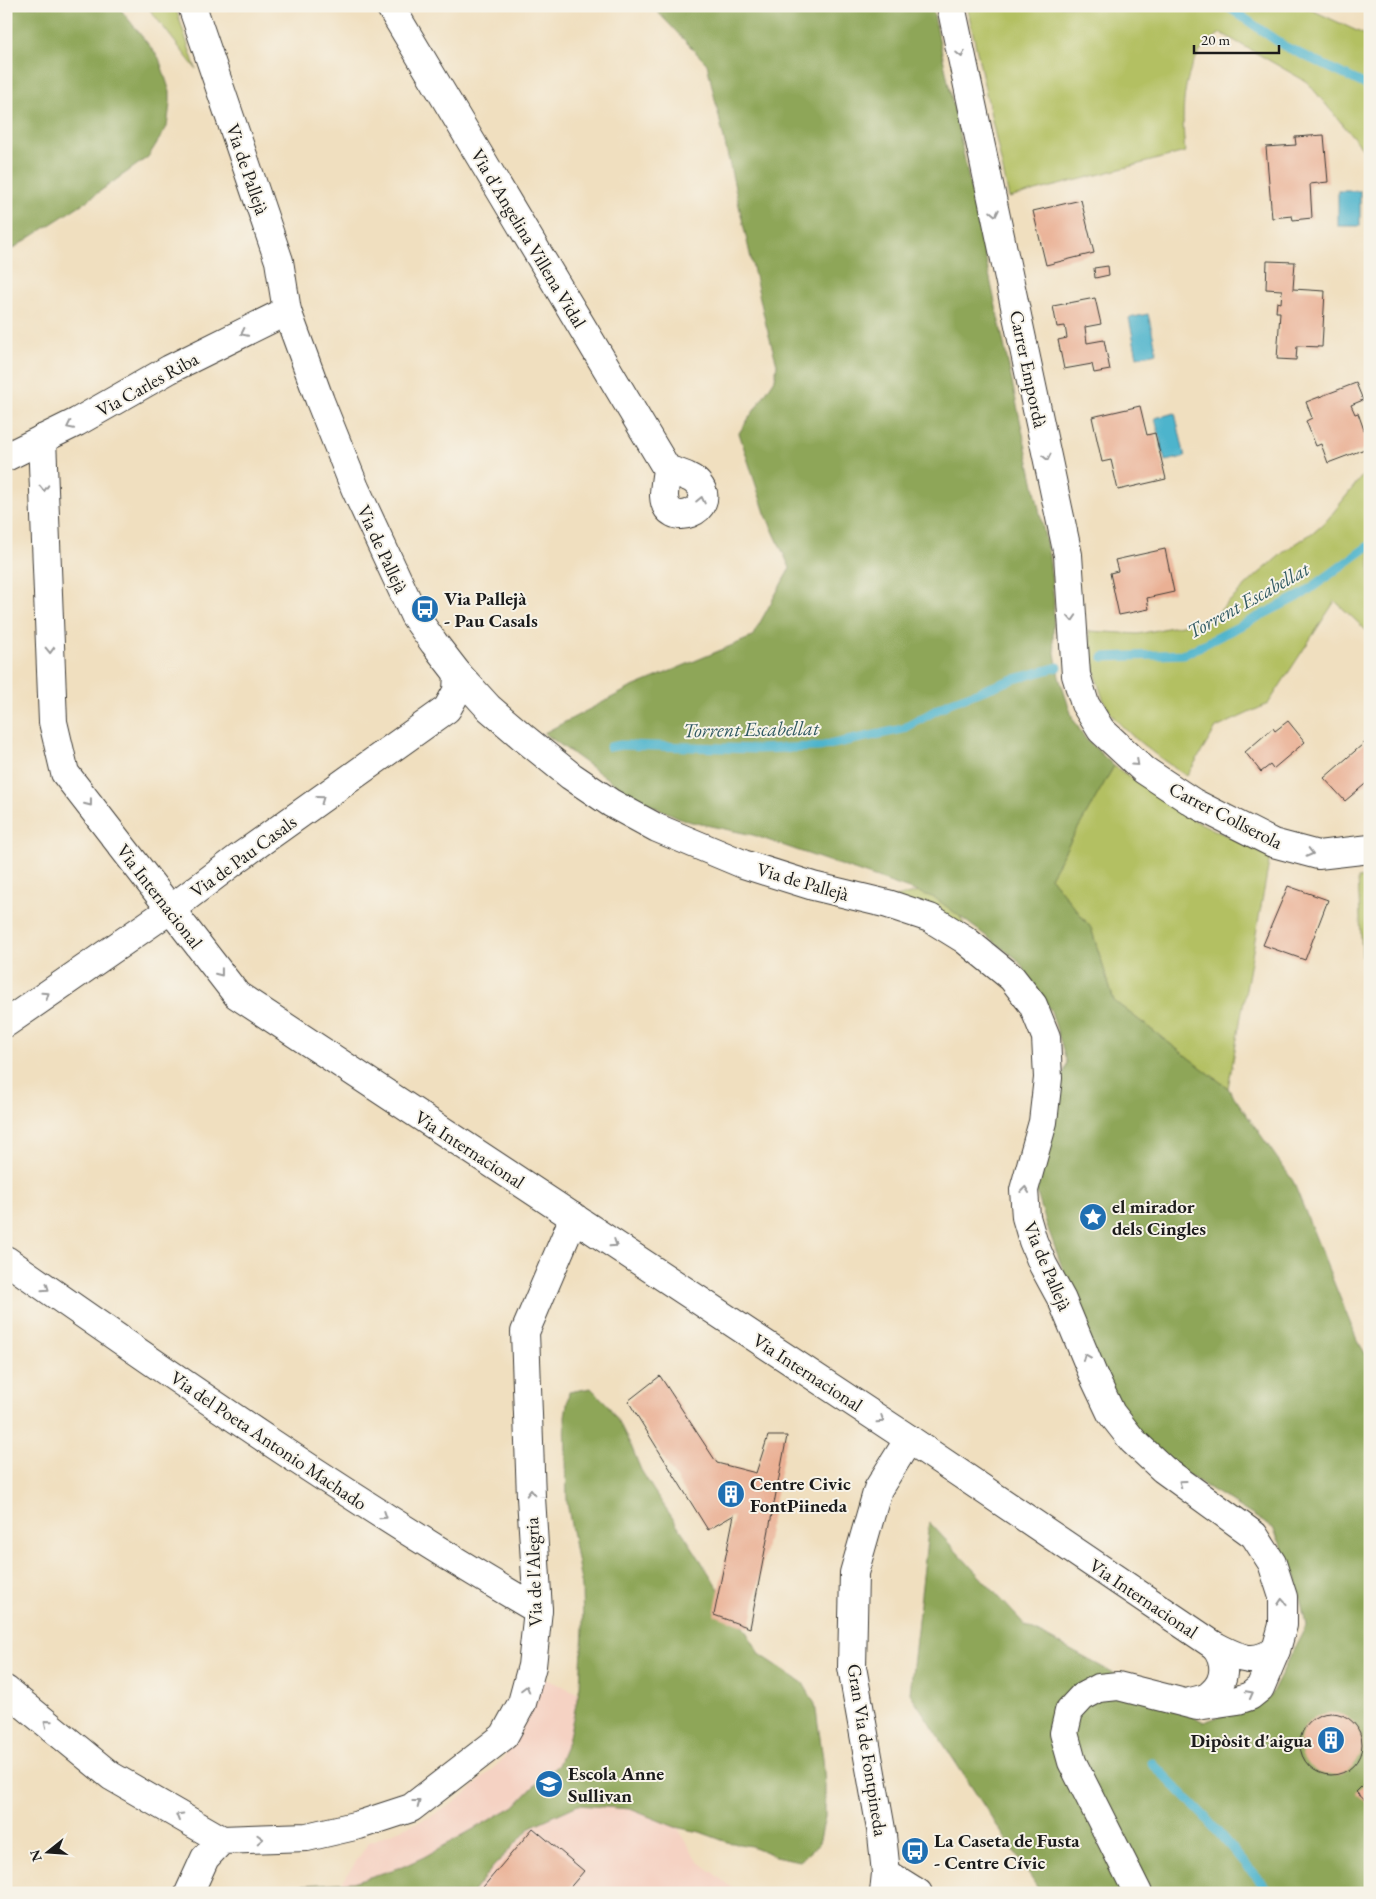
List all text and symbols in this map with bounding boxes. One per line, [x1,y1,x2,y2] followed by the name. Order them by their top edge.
[1194,22,1278,54] scale bar
[1201,30,1230,49] text: 20 m
[955,49,966,58] one-way arrow
[220,120,275,218] street label: Via de Pallejà
[465,144,592,333] street label: Via d'Angelina Villena Vidal
[989,208,1000,217] one-way arrow
[1004,308,1053,431] street label: Carrer Empordà
[240,327,249,337] one-way arrow
[92,346,203,423] street label: Via Carles Riba
[66,420,75,430] one-way arrow
[1042,453,1052,462] one-way arrow
[39,484,49,492] one-way arrow
[695,495,705,504] one-way arrow
[351,501,414,598] street label: Via de Pallejà
[1182,555,1315,644] water label: Torrent Escabellat
[444,586,538,633] place label: Via Pallejà - Pau Casals
[410,594,440,624] bus stop icon: Via Pallejà - Pau Casals
[1067,614,1078,622] one-way arrow
[45,647,56,655] one-way arrow
[683,715,820,743] water label: Torrent Escabellat
[1131,757,1140,766] one-way arrow
[1165,776,1287,855] street label: Carrer Collserola
[315,796,325,805] one-way arrow
[83,797,91,806] one-way arrow
[185,809,301,903] street label: Via de Pau Casals
[111,839,209,954] street label: Via Internacional
[1306,847,1315,858] one-way arrow
[754,856,852,907] street label: Via de Pallejà
[214,967,223,977] one-way arrow
[41,992,50,1001] one-way arrow
[410,1105,530,1195] street label: Via Internacional
[1019,1185,1030,1193] one-way arrow
[1112,1194,1206,1241] place label: el mirador dels Cingles
[1078,1202,1108,1232] place icon: el mirador dels Cingles
[1018,1218,1078,1315] street label: Via de Pallejà
[609,1238,618,1247] one-way arrow
[40,1282,50,1291] one-way arrow
[748,1328,868,1418] street label: Via Internacional
[1081,1353,1092,1362] one-way arrow
[165,1365,372,1516] street label: Via del Poeta Antonio Machado
[876,1414,885,1424] one-way arrow
[750,1471,851,1518] place label: Centre Civic FontPiineda
[716,1479,746,1509] building icon: Centre Civic FontPiineda
[1179,1480,1188,1489] one-way arrow
[526,1488,536,1496] one-way arrow
[378,1510,387,1519] one-way arrow
[519,1516,548,1627] street label: Via de l'Alegria
[1084,1553,1203,1644] street label: Via Internacional
[1277,1598,1288,1606] one-way arrow
[842,1662,894,1839] street label: Gran Via de Fontpineda
[520,1684,531,1693] one-way arrow
[1245,1690,1254,1700] one-way arrow
[43,1720,52,1729] one-way arrow
[1316,1725,1346,1755] building icon: Dipòsit d'aigua
[1191,1728,1313,1753] place label: Dipòsit d'aigua
[568,1761,664,1808] place label: Escola Anne Sullivan
[534,1769,564,1799] school or university icon: Escola Anne Sullivan
[411,1801,420,1809] one-way arrow
[176,1812,185,1822] one-way arrow
[22,1826,72,1876] north arrow
[934,1828,1080,1875] place label: La Caseta de Fusta - Centre Cívic
[256,1834,264,1844] one-way arrow
[900,1836,930,1866] bus stop icon: La Caseta de Fusta - Centre Cívic
[25,1847,46,1864] text: N

